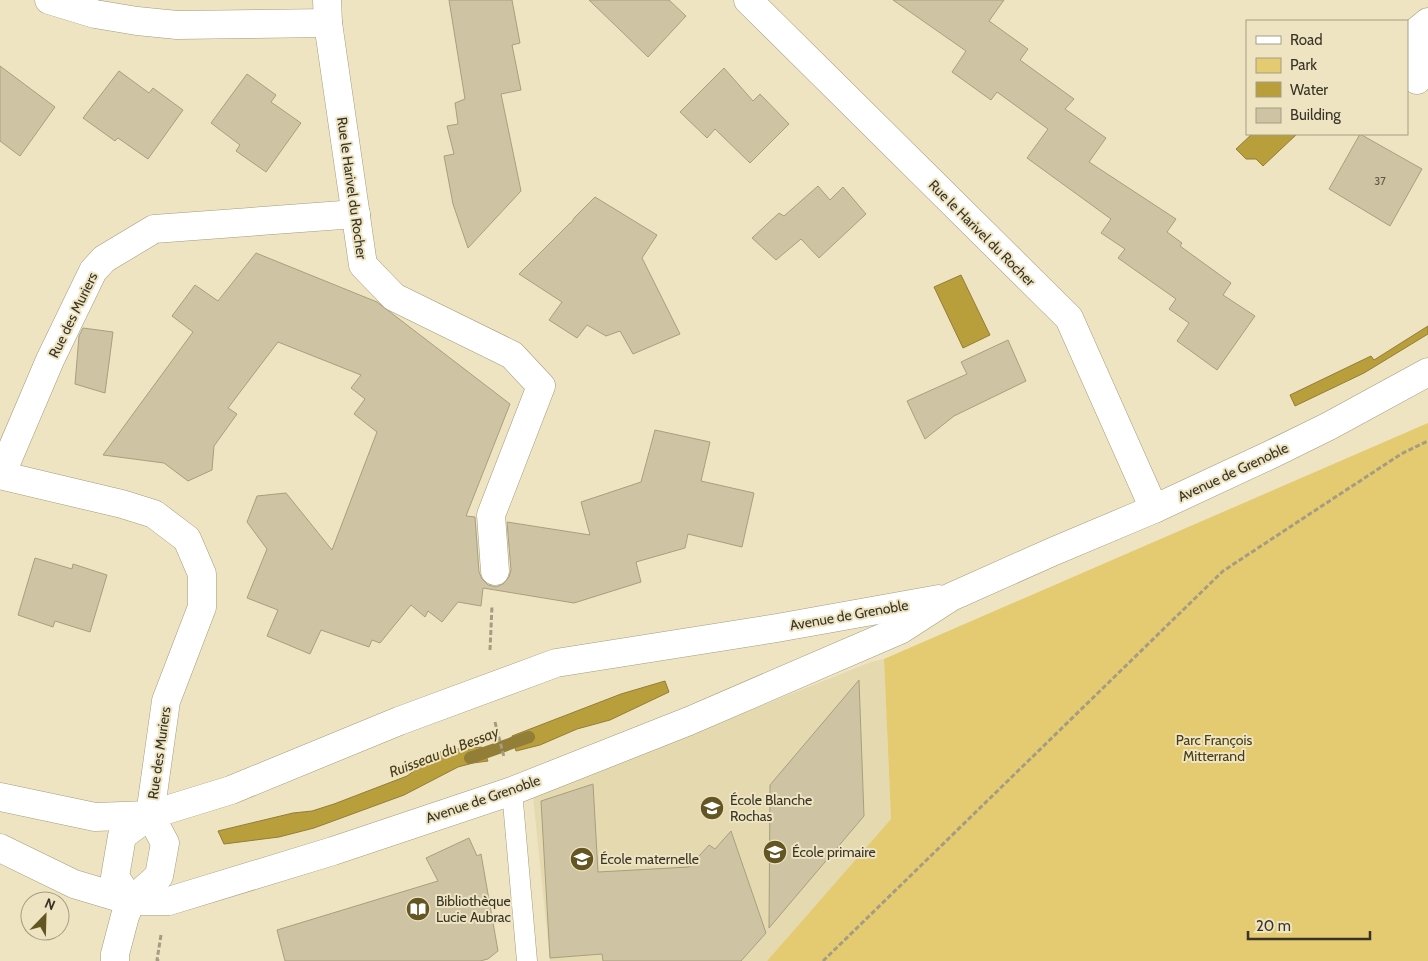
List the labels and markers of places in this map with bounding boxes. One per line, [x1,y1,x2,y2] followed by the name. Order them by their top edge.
[730,791,812,825] place label: École Blanche Rochas
[699,795,725,821] school or university icon: École Blanche Rochas
[762,839,788,865] school or university icon: École primaire
[792,843,876,861] place label: École primaire
[569,846,595,872] school or university icon: École maternelle
[600,850,699,868] place label: École maternelle
[436,892,511,926] place label: Bibliothèque Lucie Aubrac
[405,896,431,922] library icon: Bibliothèque Lucie Aubrac

